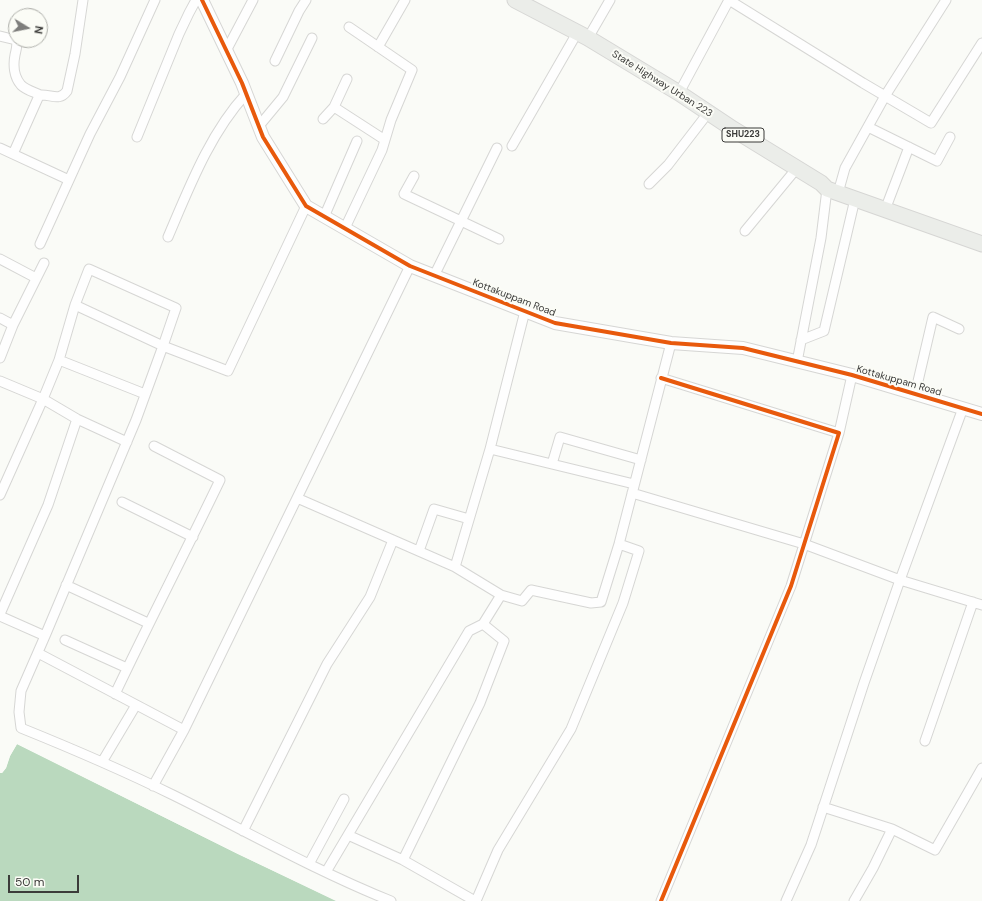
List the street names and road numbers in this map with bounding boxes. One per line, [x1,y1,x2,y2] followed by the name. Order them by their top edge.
[609,48,715,120] street label: State Highway Urban 223
[722,128,764,142] road number: SHU223
[471,277,557,319] street label: Kottakuppam Road
[855,363,943,399] street label: Kottakuppam Road

